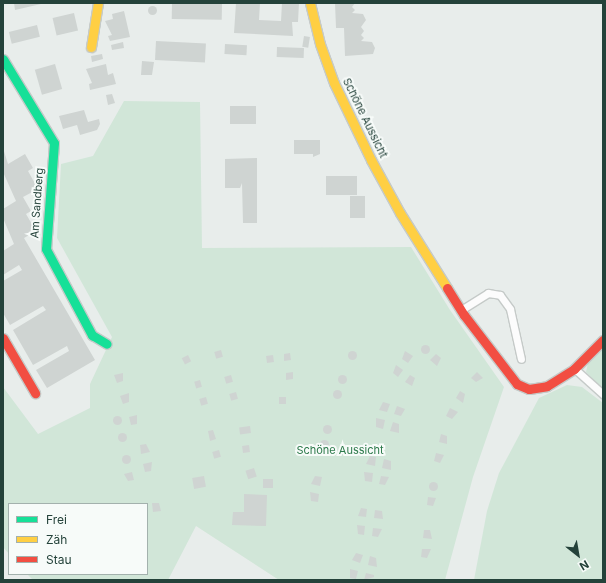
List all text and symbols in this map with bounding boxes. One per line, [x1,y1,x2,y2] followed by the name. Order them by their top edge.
[340,76,390,160] street label: Schöne Aussicht
[28,167,46,239] street label: Am Sandberg
[296,443,384,457] park label: Schöne Aussicht
[8,503,148,575] legend
[46,512,67,527] text: Frei
[46,532,67,547] text: Zäh
[558,535,598,575] north arrow
[46,552,72,567] text: Stau
[577,557,591,573] text: N

